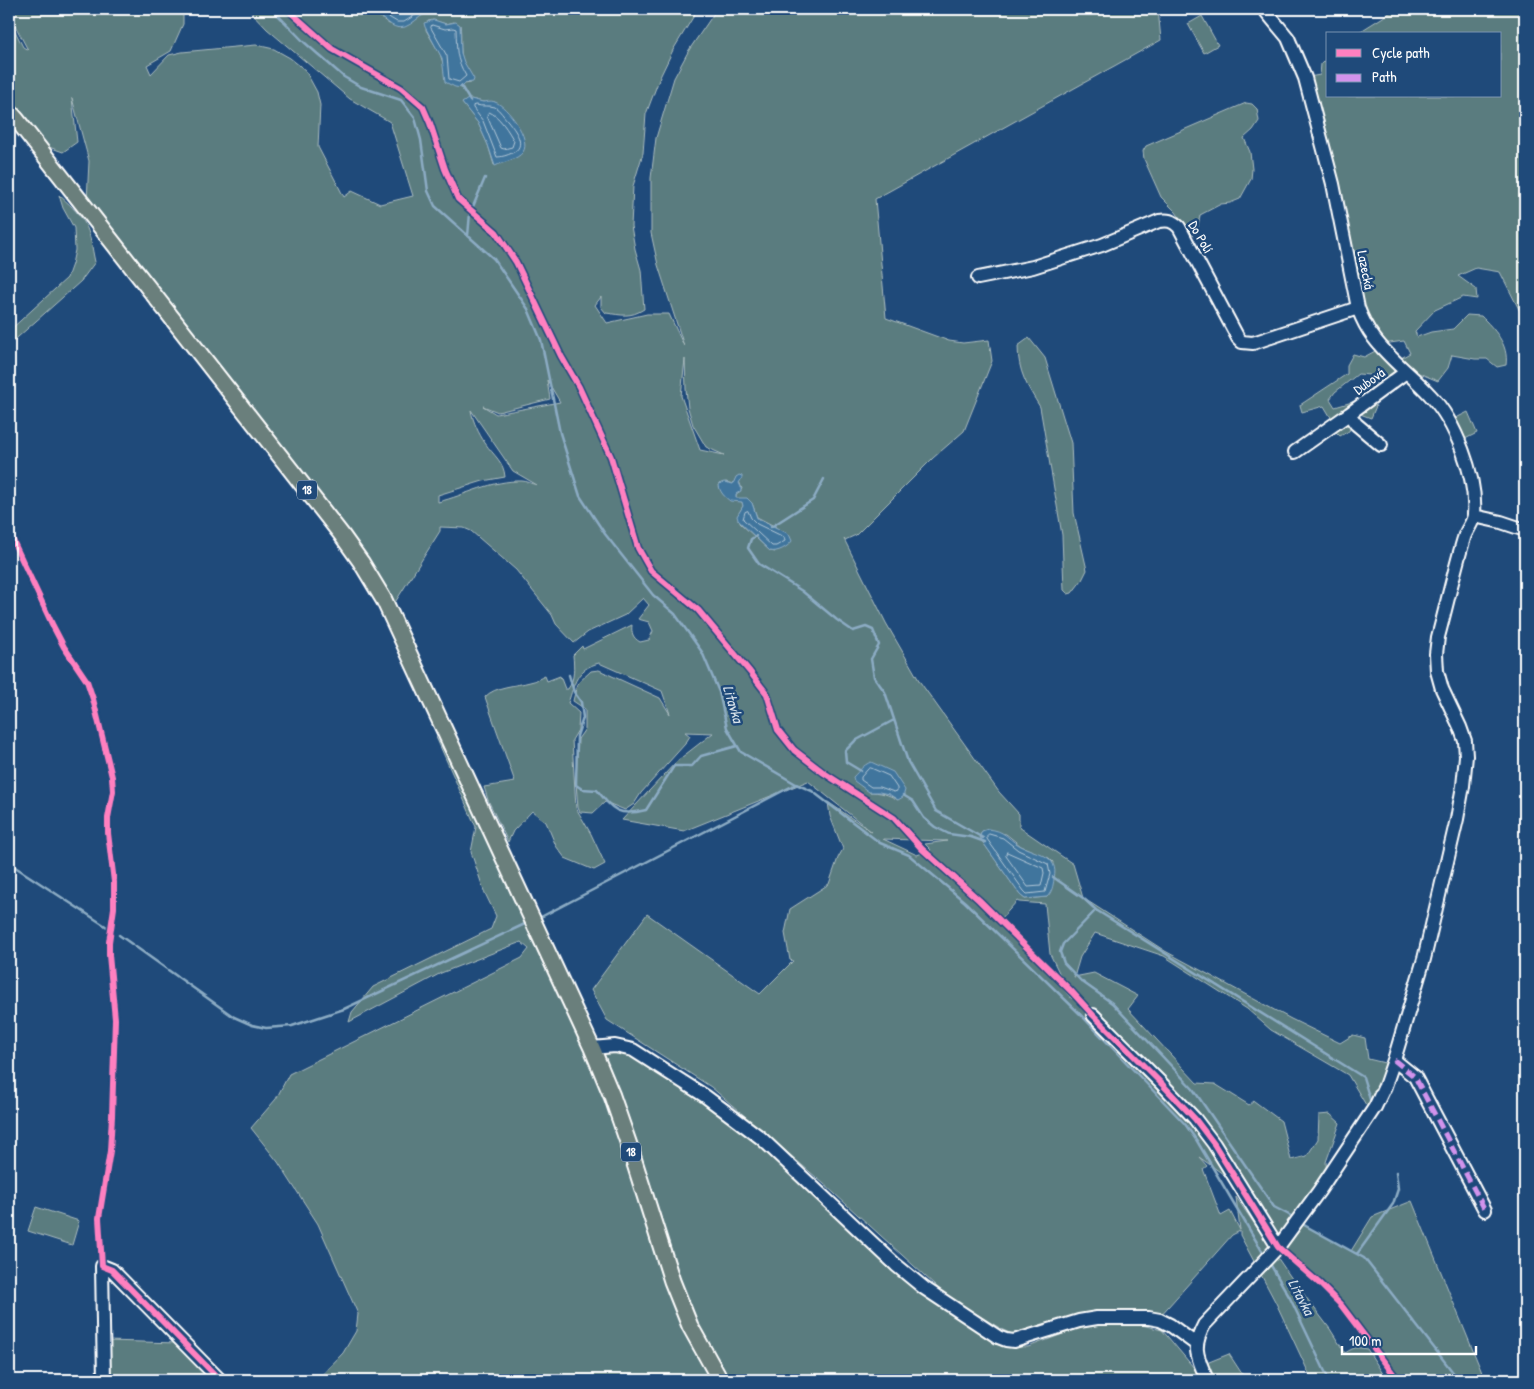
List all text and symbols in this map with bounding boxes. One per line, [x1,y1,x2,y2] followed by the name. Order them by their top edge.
[1326,32,1502,98] legend
[1372,42,1430,63] text: Cycle path
[1372,66,1397,87] text: Path
[1185,217,1218,257] street label: Do Polí
[1353,249,1380,291] street label: Lazecká
[1349,362,1389,398] street label: Dubová
[297,480,317,500] road number: 18
[718,683,750,727] water label: Litavka
[621,1142,641,1162] road number: 18
[1283,1275,1321,1320] water label: Litavka
[1342,1324,1475,1356] scale bar
[1349,1330,1382,1351] text: 100 m

